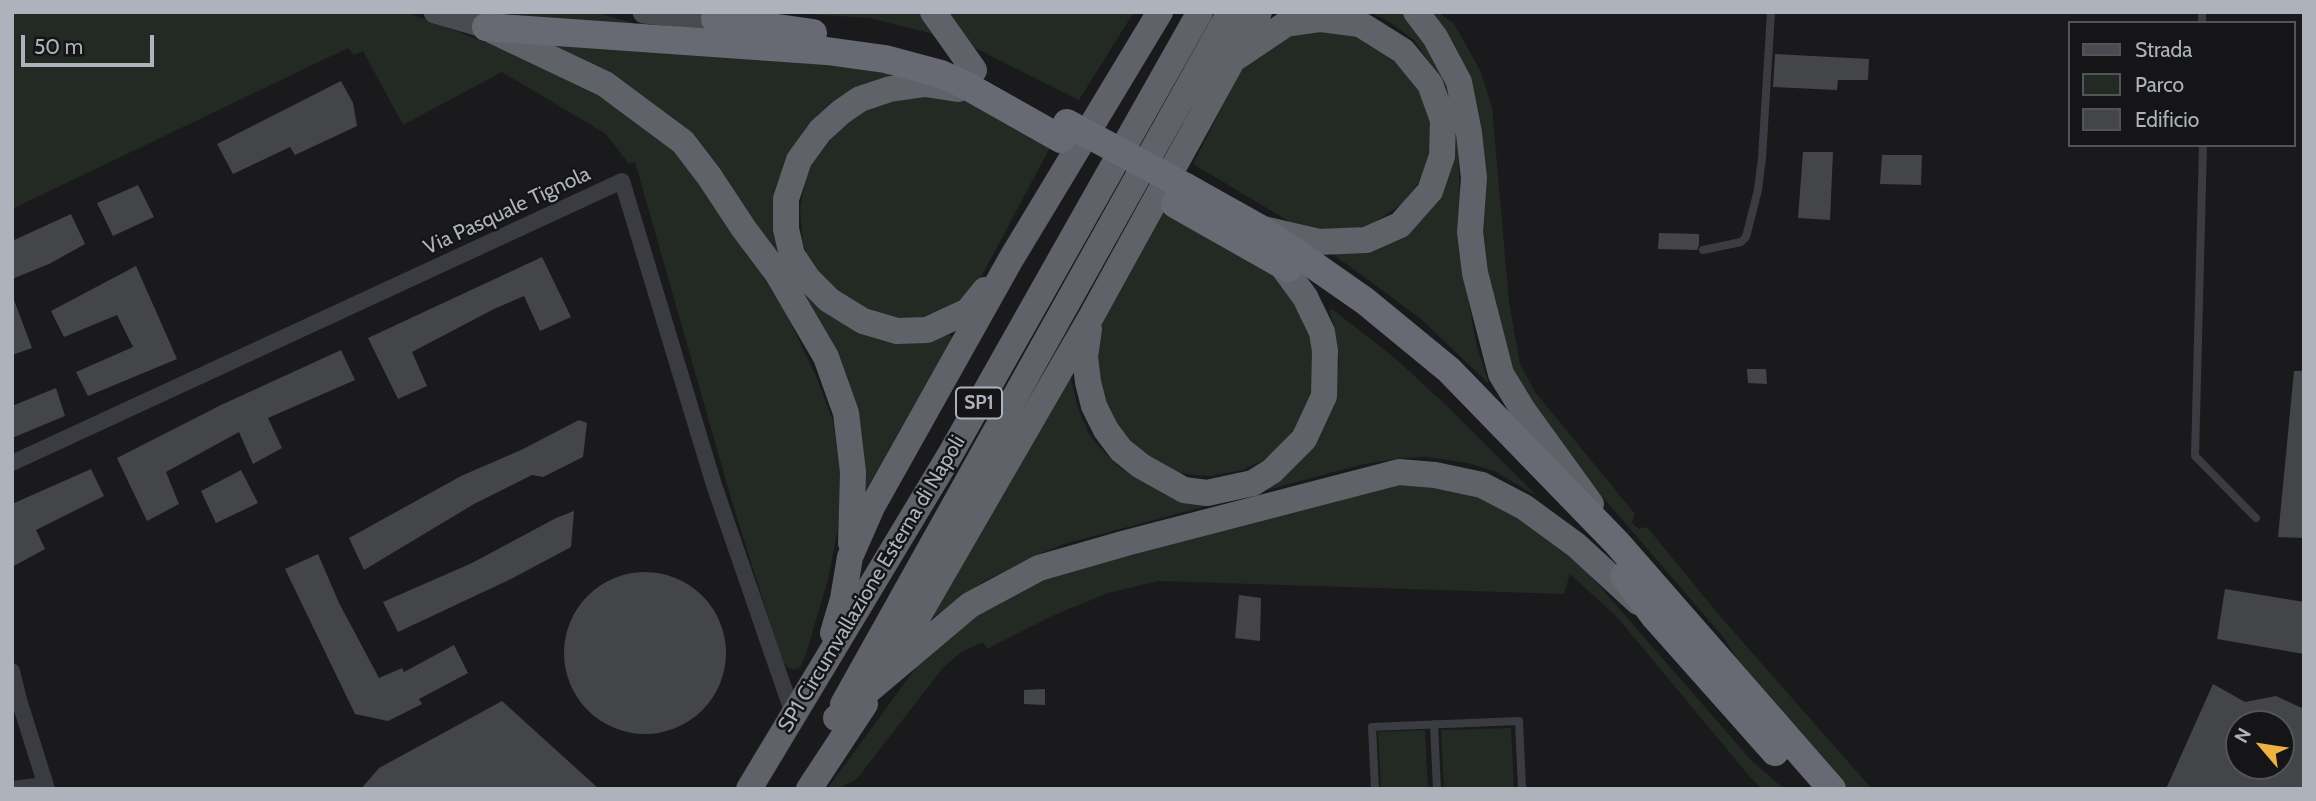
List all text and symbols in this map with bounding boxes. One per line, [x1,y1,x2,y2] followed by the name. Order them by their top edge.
[24,21,158,65] scale bar
[2068,21,2295,147] legend
[34,34,83,59] text: 50 m
[2135,37,2192,62] text: Strada
[2135,72,2184,97] text: Parco
[2135,107,2199,132] text: Edificio
[420,161,594,261] street label: Via Pasquale Tignola
[956,388,1002,418] road number: SP1
[773,431,971,737] street label: SP1 Circumvallazione Esterna di Napoli
[2225,710,2295,780] north arrow
[2230,724,2256,747] text: N

